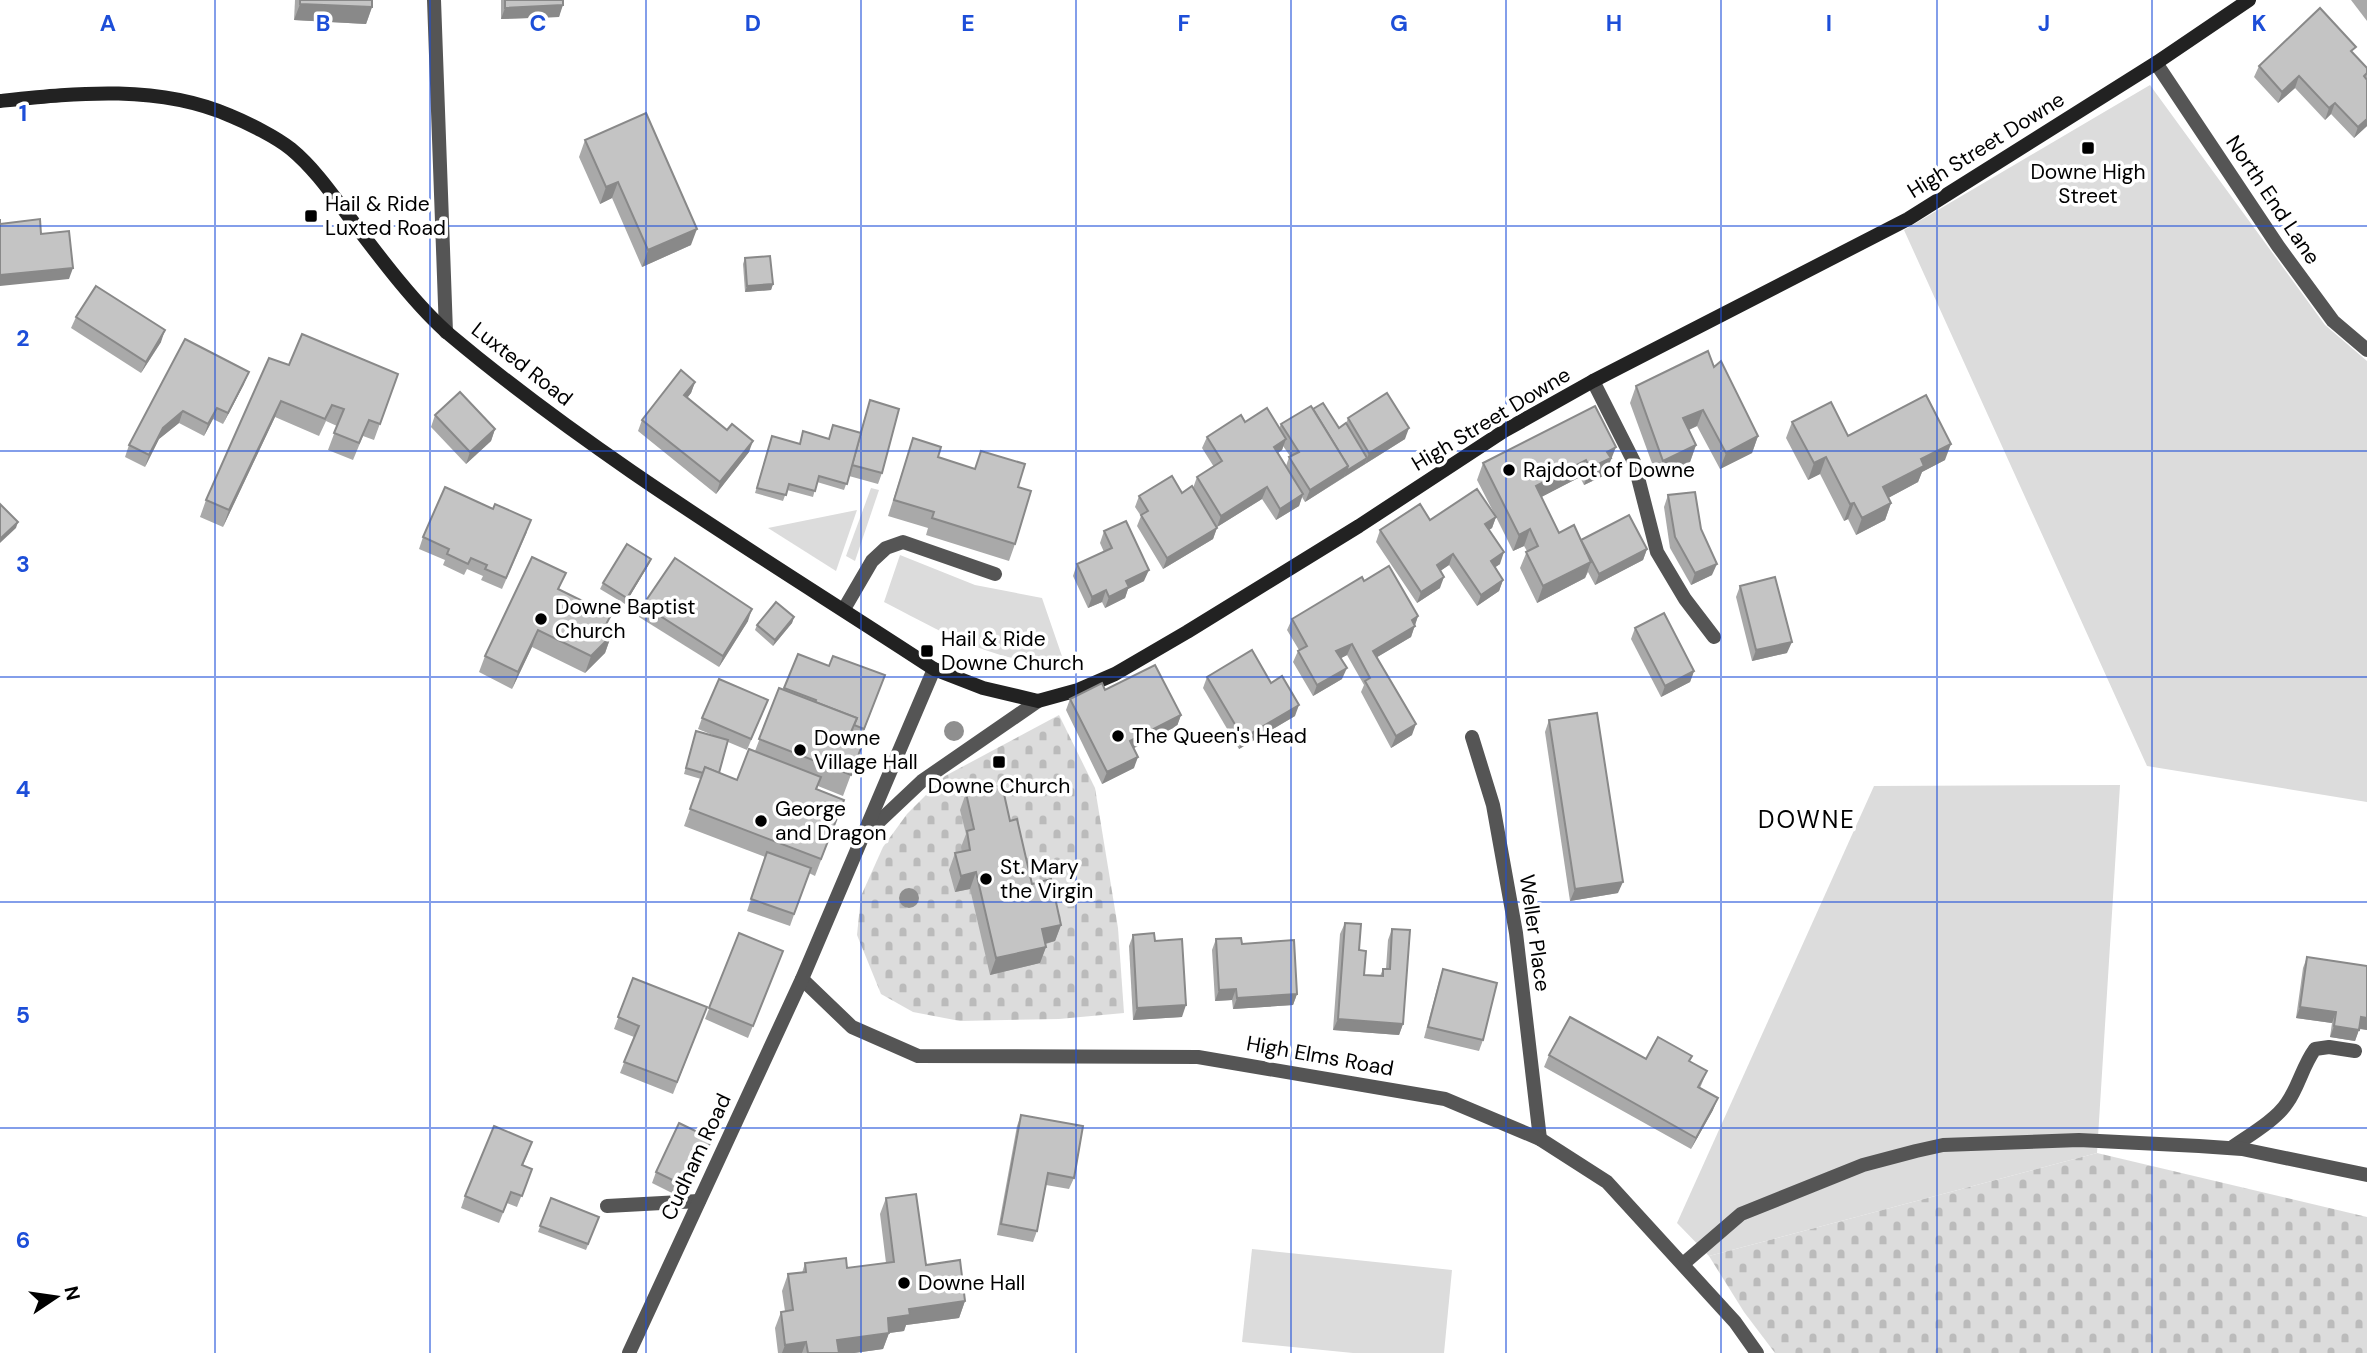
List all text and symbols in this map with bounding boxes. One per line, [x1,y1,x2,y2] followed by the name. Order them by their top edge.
[100,8,116,38] text: A
[316,8,330,38] text: B
[530,8,546,38] text: C
[745,8,761,38] text: D
[961,8,975,38] text: E
[1178,8,1191,38] text: F
[1390,8,1408,38] text: G
[1606,8,1622,38] text: H
[1826,8,1832,38] text: I
[2038,8,2050,38] text: J
[2251,8,2267,38] text: K
[1902,85,2070,205] street label: High Street Downe
[19,98,27,128] text: 1
[2220,130,2327,270] street label: North End Lane
[2080,140,2096,156] marker: Downe High Street
[2030,158,2146,210] place label: Downe High Street
[325,190,446,242] place label: Hail & Ride Luxted Road
[303,208,319,224] marker: Hail & Ride Luxted Road
[466,316,578,412] street label: Luxted Road
[16,323,30,353] text: 2
[1407,361,1576,477] street label: High Street Downe
[1523,456,1695,484] place label: Rajdoot of Downe
[1501,462,1517,478] marker: Rajdoot of Downe
[16,549,30,579] text: 3
[555,593,696,645] place label: Downe Baptist Church
[533,611,549,627] marker: Downe Baptist Church
[941,625,1084,677] place label: Hail & Ride Downe Church
[919,643,935,659] marker: Hail & Ride Downe Church
[1132,722,1307,750] place label: The Queen's Head
[814,724,918,776] place label: Downe Village Hall
[1110,728,1126,744] marker: The Queen's Head
[792,742,808,758] marker: Downe Village Hall
[991,754,1007,770] marker: Downe Church
[928,772,1070,800] place label: Downe Church
[16,774,31,804] text: 4
[775,795,887,847] place label: George and Dragon
[1758,804,1856,835] district label: DOWNE
[753,813,769,829] marker: George and Dragon
[1000,853,1093,905] place label: St. Mary the Virgin
[978,871,994,887] marker: St. Mary the Virgin
[1513,873,1557,993] street label: Weller Place
[16,1000,30,1030] text: 5
[1244,1029,1396,1083] street label: High Elms Road
[654,1089,738,1225] street label: Cudham Road
[16,1225,30,1255] text: 6
[21,1262,91,1332] north arrow
[918,1269,1025,1297] place label: Downe Hall
[896,1275,912,1291] marker: Downe Hall
[58,1284,86,1303] text: N

